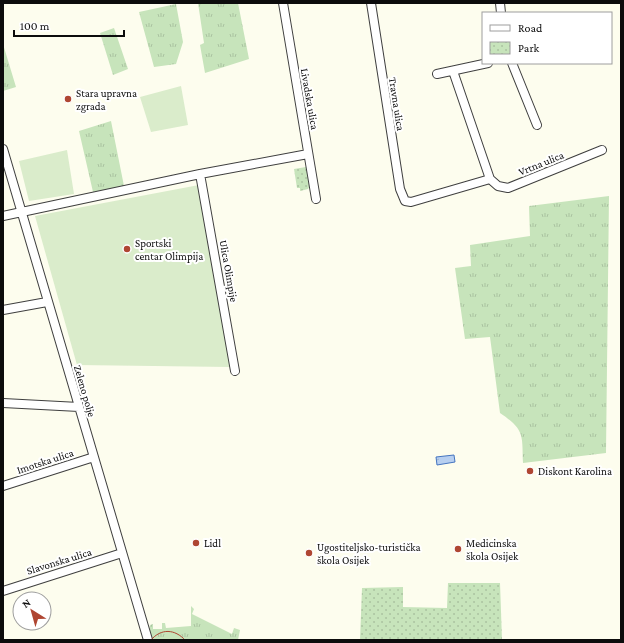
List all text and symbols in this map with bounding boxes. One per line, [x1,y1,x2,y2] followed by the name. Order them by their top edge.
[14,12,124,38] scale bar
[482,12,612,64] legend
[20,19,50,33] text: 100 m
[518,21,543,35] text: Road
[518,41,540,55] text: Park
[299,67,321,131] street label: Livadska ulica
[387,76,407,132] street label: Travna ulica
[76,87,137,113] place label: Stara upravna zgrada
[63,94,73,104] marker: Stara upravna zgrada
[517,148,565,178] street label: Vrtna ulica
[135,237,203,263] place label: Sportski centar Olimpija
[217,239,240,303] street label: Ulica Olimpije
[122,244,132,254] marker: Sportski centar Olimpija
[71,364,98,419] street label: Zeleno polje
[15,446,75,476] street label: Imotska ulica
[538,465,612,477] place label: Diskont Karolina
[525,466,535,476] marker: Diskont Karolina
[204,537,221,549] place label: Lidl
[466,537,519,563] place label: Medicinska škola Osijek
[191,538,201,548] marker: Lidl
[317,541,421,567] place label: Ugostiteljsko-turistička škola Osijek
[453,544,463,554] marker: Medicinska škola Osijek
[25,545,93,577] street label: Slavonska ulica
[304,548,314,558] marker: Ugostiteljsko-turistička škola Osijek
[12,591,52,631] north arrow
[19,596,33,610] text: N

